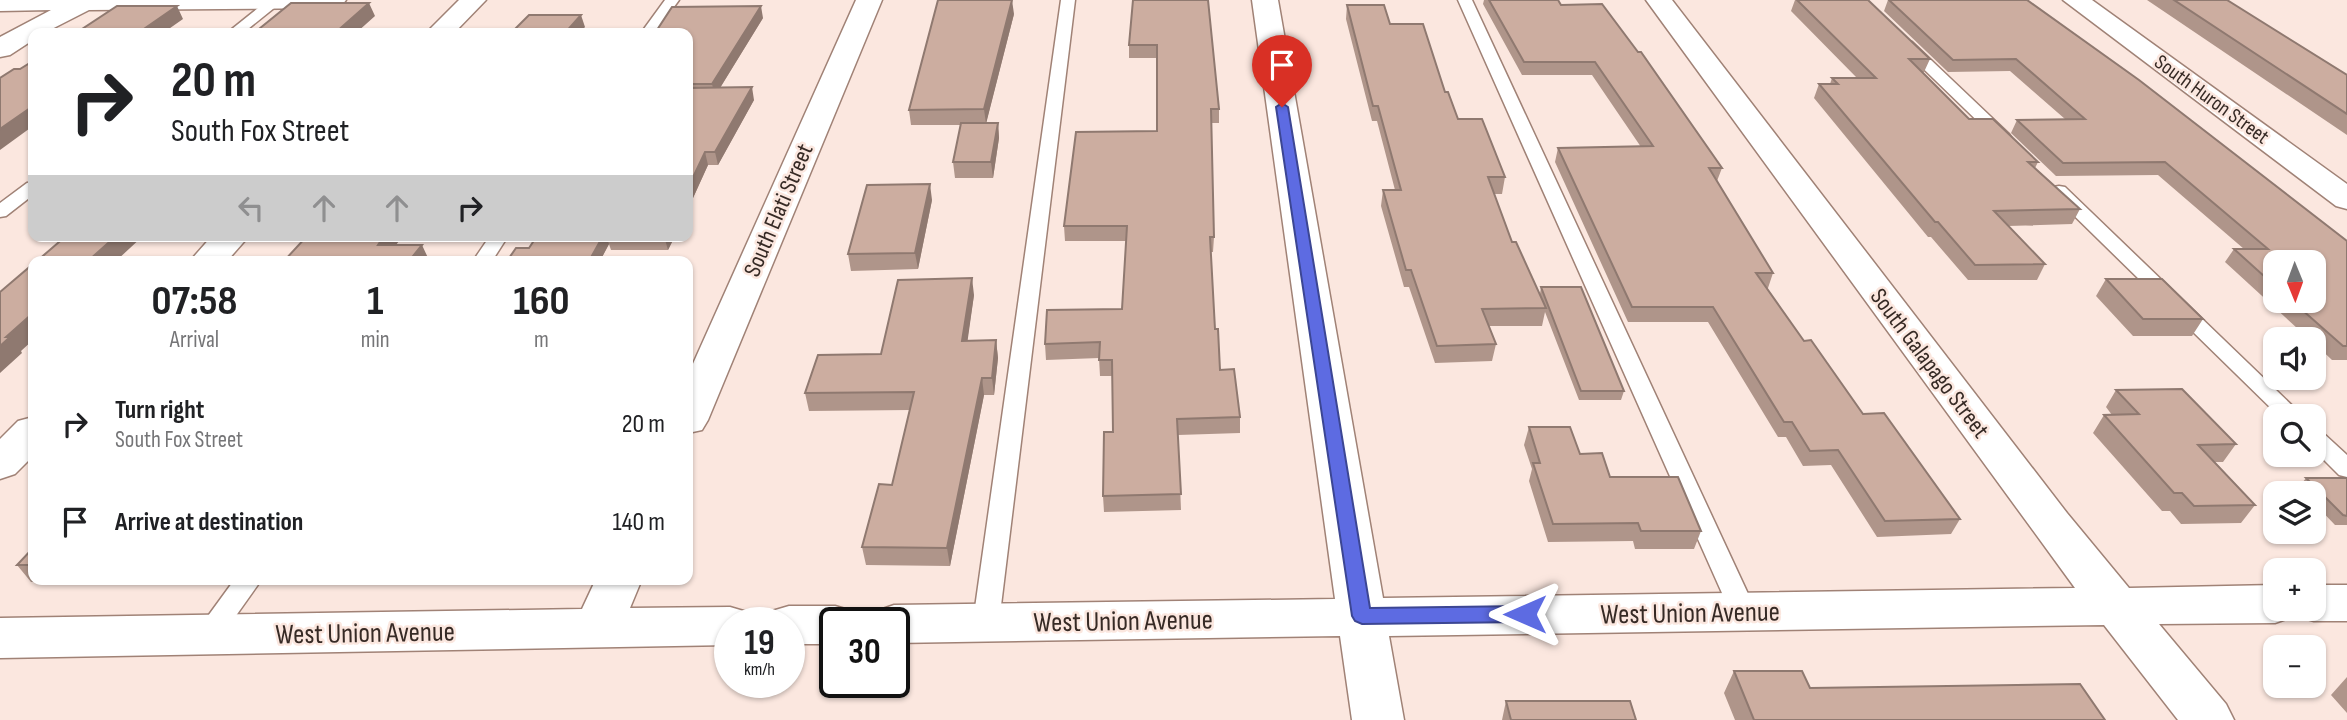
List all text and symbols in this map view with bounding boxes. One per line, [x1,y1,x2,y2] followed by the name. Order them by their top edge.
[1252,35,1312,107] pin
[1263,46,1301,84] icon: arrive
[2149,49,2274,149] street label: South Huron Street
[171,52,256,111] text: 20 m
[56,56,147,147] icon: right
[171,112,349,151] text: South Fox Street
[737,139,819,281] street label: South Elati Street
[232,189,270,227] icon: left
[305,189,343,227] icon: ahead
[378,189,416,227] icon: ahead
[451,189,489,227] icon: right
[2263,250,2326,313] north arrow
[2263,250,2326,698] map controls
[152,276,237,327] text: 07:58
[367,276,383,327] text: 1
[513,276,569,327] text: 160
[1864,283,1995,444] street label: South Galapago Street
[170,326,219,354] text: Arrival
[361,326,390,354] text: min
[534,326,549,354] text: m
[2263,327,2326,390] button: sound
[115,395,204,426] text: Turn right
[2263,404,2326,467] button: search
[56,405,94,443] icon: right
[622,409,665,440] text: 20 m
[115,426,243,454] text: South Fox Street
[2263,481,2326,544] button: layers
[56,503,94,541] icon: arrive
[115,507,303,538] text: Arrive at destination
[613,507,665,538] text: 140 m
[2263,558,2326,621] button: +
[1488,577,1562,651] position arrow
[1600,595,1780,632] street label: West Union Avenue
[1033,603,1213,640] street label: West Union Avenue
[819,607,910,698] speed limit sign: 30
[275,615,455,652] street label: West Union Avenue
[744,622,775,665] text: 19
[2263,635,2326,698] button: −
[744,659,775,680] text: km/h

